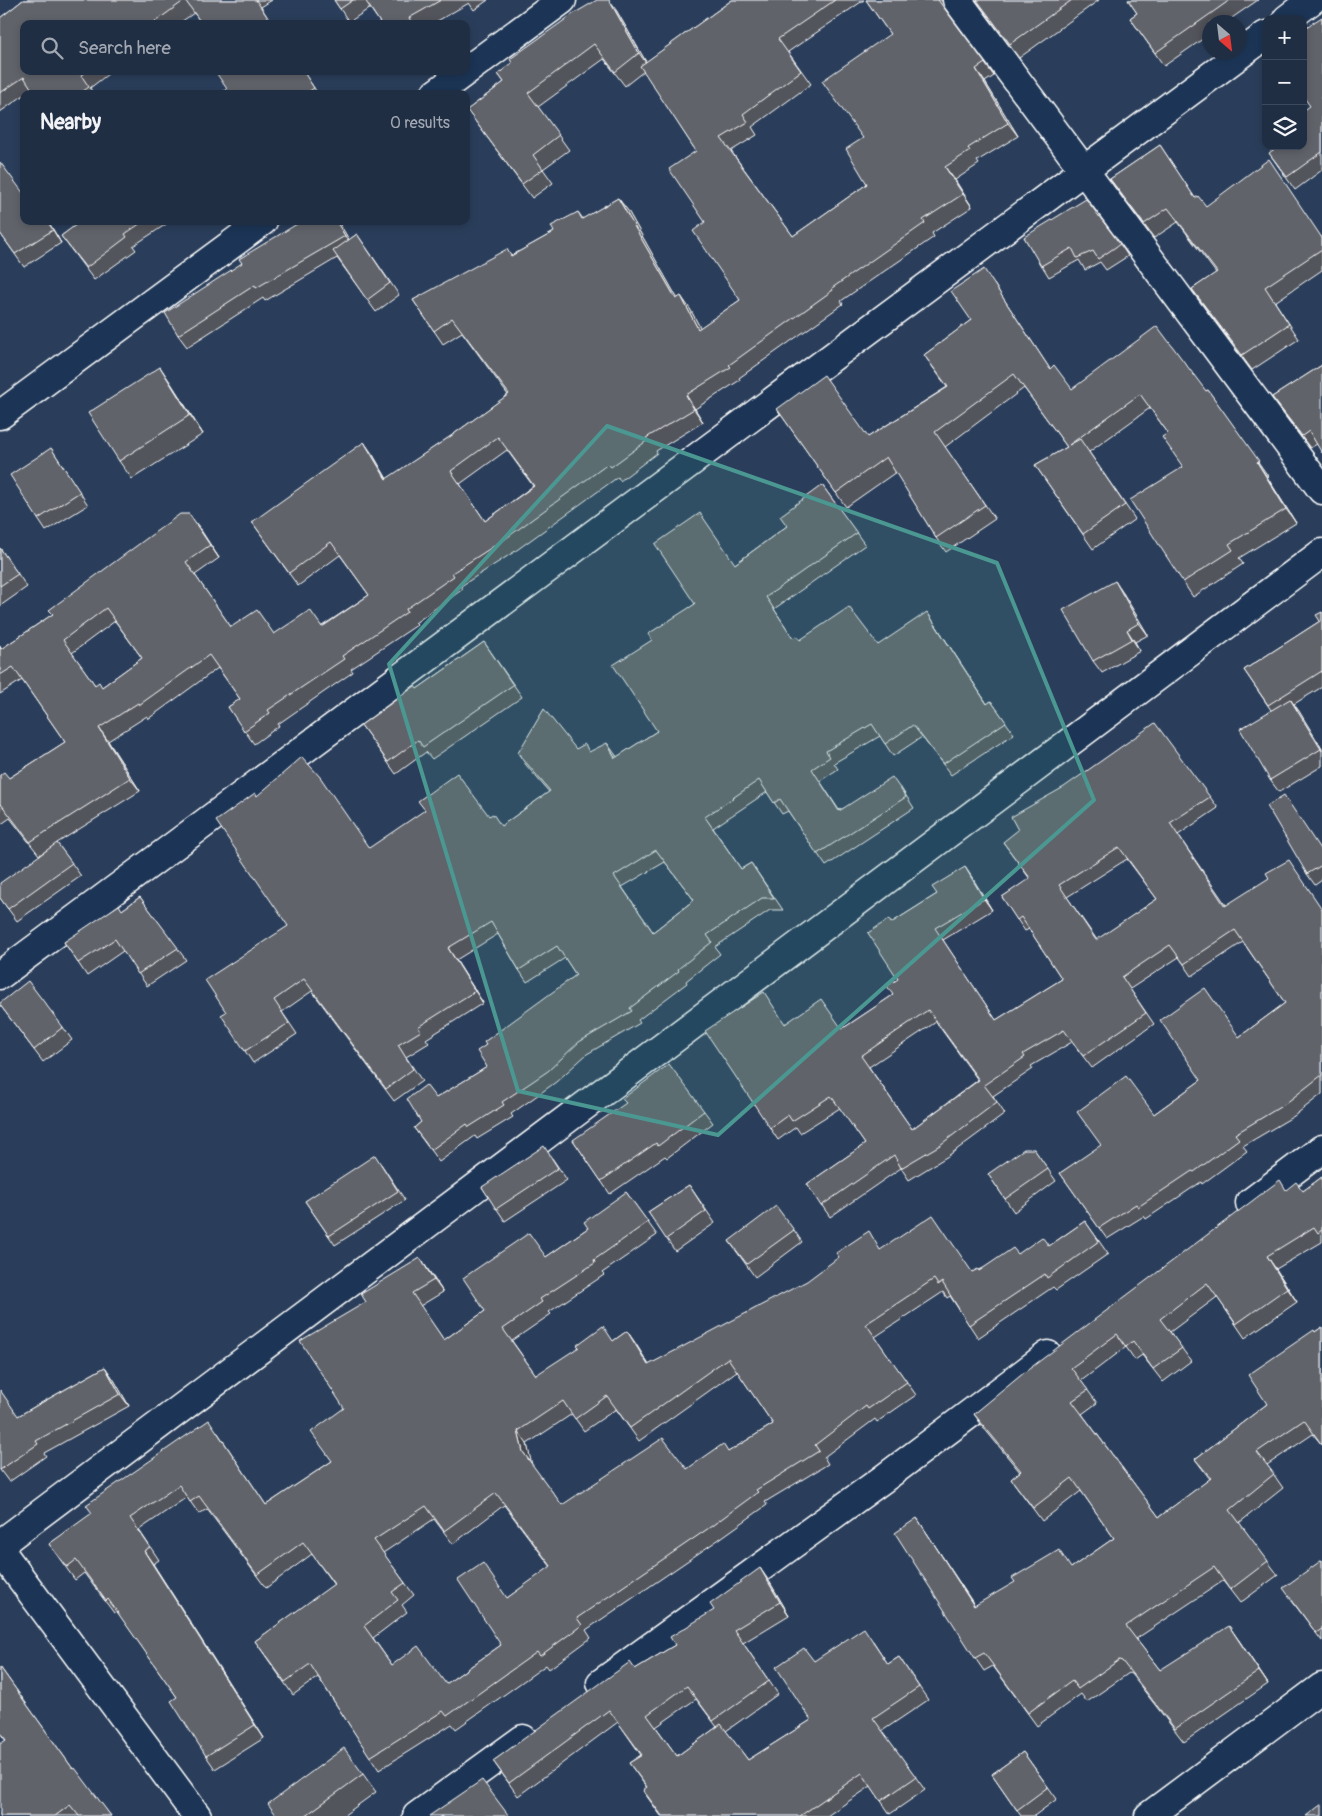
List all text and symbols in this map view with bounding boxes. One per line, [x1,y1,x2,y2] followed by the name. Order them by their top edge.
[1202,15,1247,60] north arrow
[1262,15,1307,150] map controls
[1262,15,1307,60] button: +
[20,20,470,75] search box
[38,34,66,62] icon: search
[78,36,171,60] text: Search here
[1262,60,1307,105] button: −
[1262,105,1307,150] button: layers
[40,109,101,136] text: Nearby
[390,113,450,133] text: 0 results

